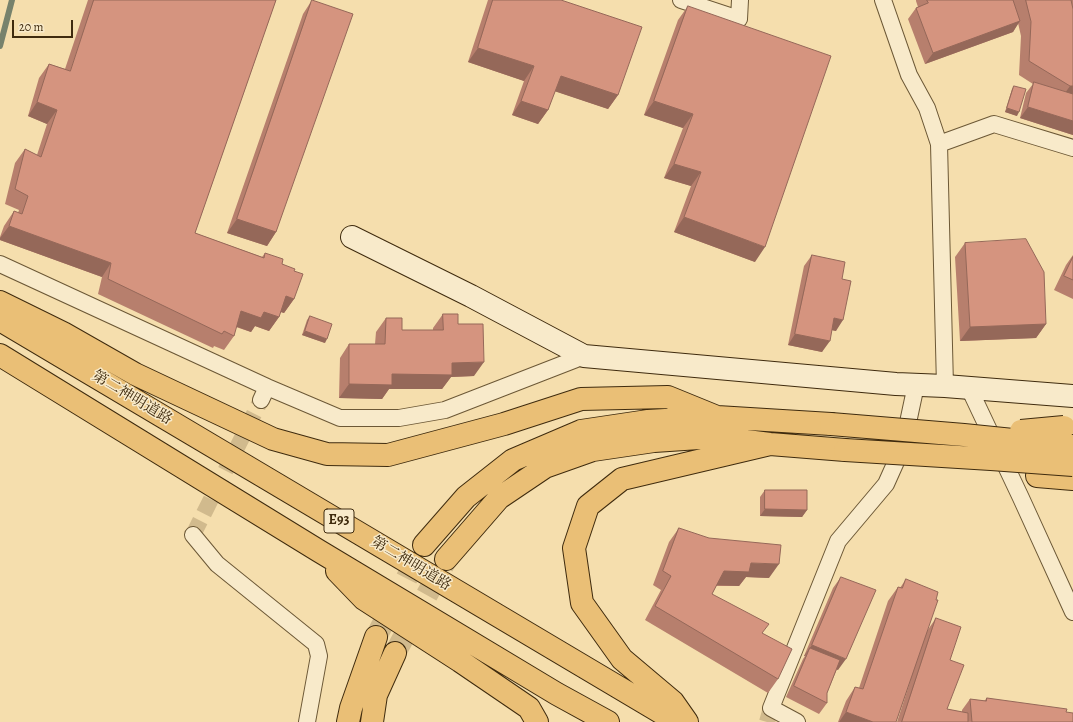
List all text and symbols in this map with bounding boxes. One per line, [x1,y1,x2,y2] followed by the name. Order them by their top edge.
[14,12,75,38] scale bar
[19,19,43,35] text: 20 m
[89,367,175,429] street label: 第二神明道路
[324,509,354,533] road number: E93
[368,533,454,595] street label: 第二神明道路

